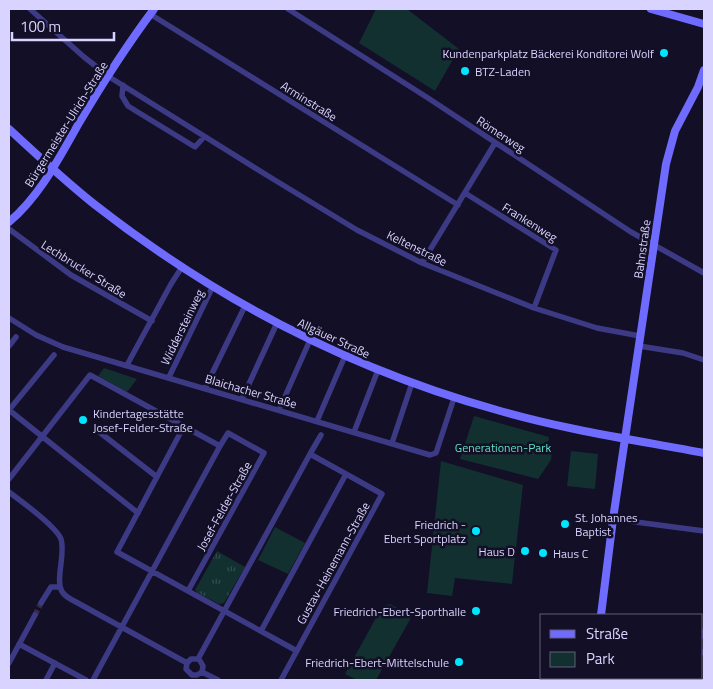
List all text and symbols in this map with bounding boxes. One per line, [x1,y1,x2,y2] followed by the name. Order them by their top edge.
[12,10,115,42] scale bar
[20,15,61,38] text: 100 m
[443,44,654,63] place label: Kundenparkplatz Bäckerei Konditorei Wolf
[658,47,670,59] marker: Kundenparkplatz Bäckerei Konditorei Wolf
[19,57,113,191] street label: Bürgermeister-Ulrich-Straße
[475,62,530,81] place label: BTZ-Laden
[459,65,471,77] marker: BTZ-Laden
[277,76,341,126] street label: Arminstraße
[473,111,529,157] street label: Römerweg
[499,198,561,246] street label: Frankenweg
[628,218,656,280] street label: Bahnstraße
[384,225,450,271] street label: Keltenstraße
[38,235,130,303] street label: Lechbrucker Straße
[155,286,209,368] street label: Widdersteinweg
[295,313,373,363] street label: Allgäuer Straße
[203,369,299,413] street label: Blaichacher Straße
[93,404,193,437] place label: Kindertagesstätte Josef-Felder-Straße
[77,414,89,426] marker: Kindertagesstätte Josef-Felder-Straße
[455,438,551,457] park label: Generationen-Park
[192,458,256,554] street label: Josef-Felder-Straße
[291,498,375,628] street label: Gustav-Heinemann-Straße
[575,508,638,541] place label: St. Johannes Baptist
[384,515,466,548] place label: Friedrich - Ebert Sportplatz
[559,518,571,530] marker: St. Johannes Baptist
[470,525,482,537] marker: Friedrich - Ebert Sportplatz
[479,542,515,561] place label: Haus D
[553,544,589,563] place label: Haus C
[519,545,531,557] marker: Haus D
[537,547,549,559] marker: Haus C
[333,602,466,621] place label: Friedrich-Ebert-Sporthalle
[470,605,482,617] marker: Friedrich-Ebert-Sporthalle
[540,614,703,679] legend
[586,622,628,645] text: Straße
[586,647,615,670] text: Park
[305,653,449,672] place label: Friedrich-Ebert-Mittelschule
[453,656,465,668] marker: Friedrich-Ebert-Mittelschule

